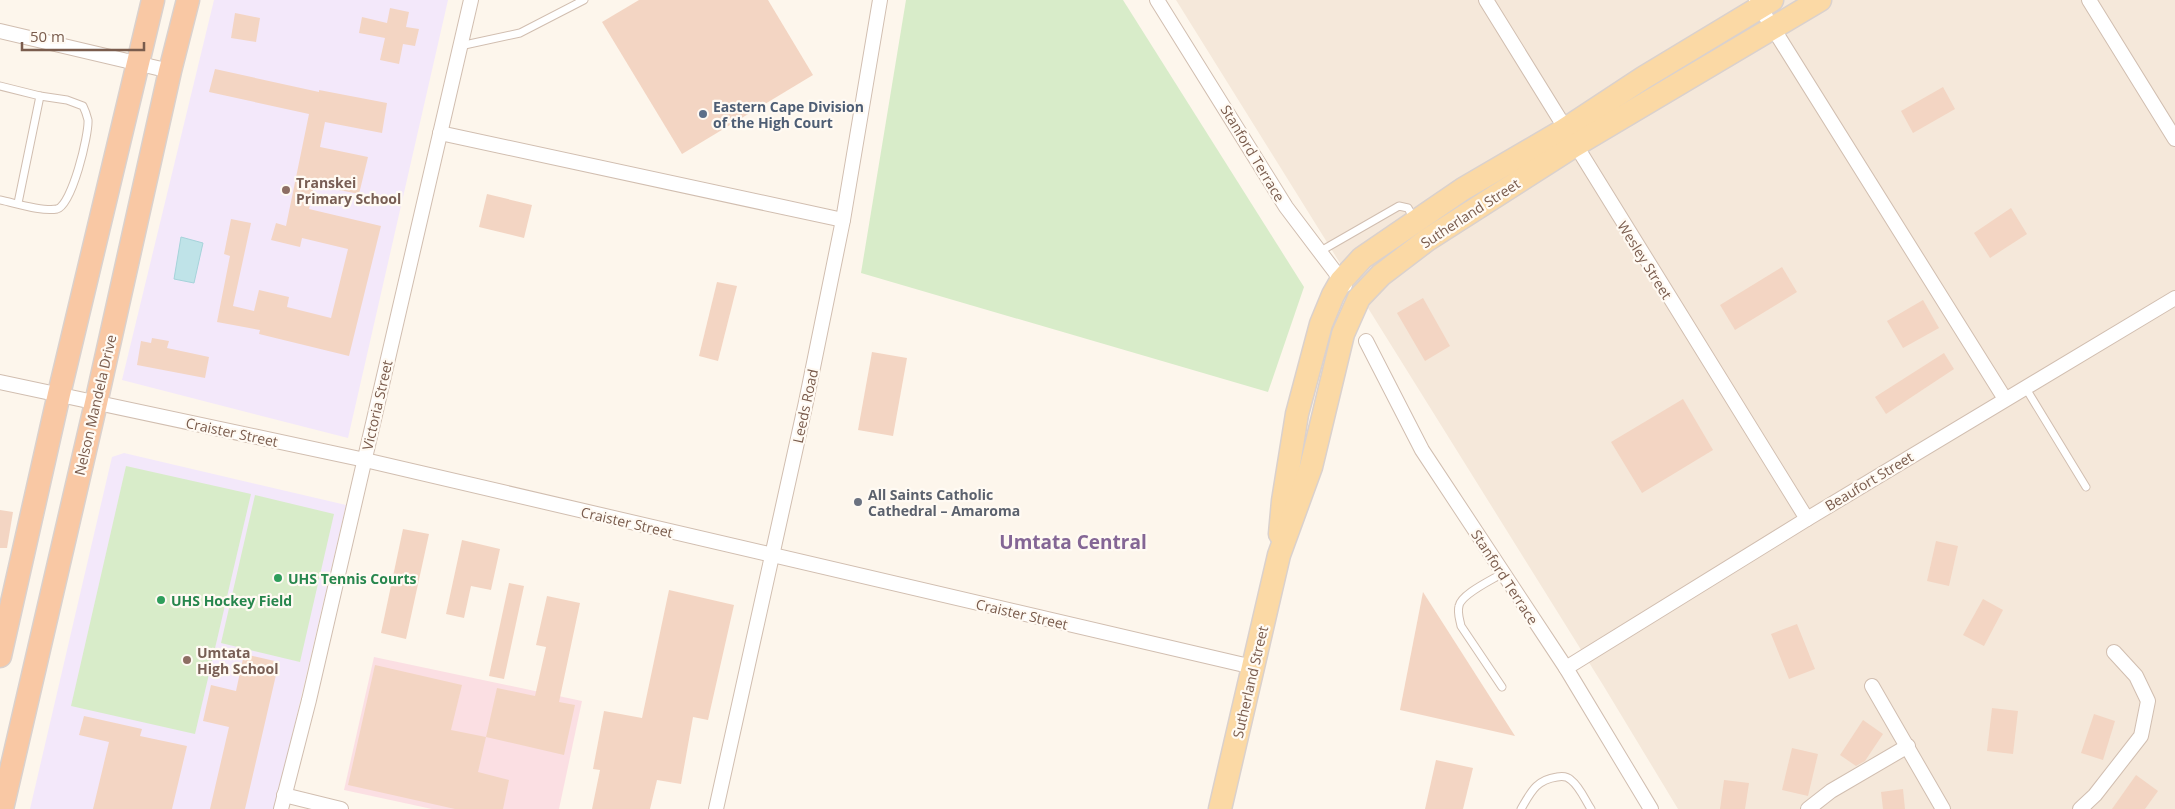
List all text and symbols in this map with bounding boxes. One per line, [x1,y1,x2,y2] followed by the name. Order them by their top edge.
[22,20,145,52] scale bar
[30,26,65,46] text: 50 m
[713,97,864,132] place label: Eastern Cape Division of the High Court
[1217,101,1289,205] street label: Stanford Terrace
[697,108,709,120] marker: Eastern Cape Division of the High Court
[296,173,401,208] place label: Transkei Primary School
[1417,174,1523,252] street label: Sutherland Street
[280,184,292,196] marker: Transkei Primary School
[1613,217,1677,303] street label: Wesley Street
[70,333,120,477] street label: Nelson Mandela Drive
[357,358,397,452] street label: Victoria Street
[788,367,822,445] street label: Leeds Road
[184,413,280,451] street label: Craister Street
[1821,447,1917,515] street label: Beaufort Street
[868,485,1020,520] place label: All Saints Catholic Cathedral – Amaroma
[852,496,864,508] marker: All Saints Catholic Cathedral – Amaroma
[579,502,675,542] street label: Craister Street
[1467,526,1543,628] street label: Stanford Terrace
[999,529,1147,555] district label: Umtata Central
[288,569,417,588] place label: UHS Tennis Courts
[272,572,284,584] marker: UHS Tennis Courts
[171,591,292,610] place label: UHS Hockey Field
[155,594,167,606] marker: UHS Hockey Field
[974,594,1070,634] street label: Craister Street
[1228,624,1272,740] street label: Sutherland Street
[197,643,278,678] place label: Umtata High School
[181,654,193,666] marker: Umtata High School

